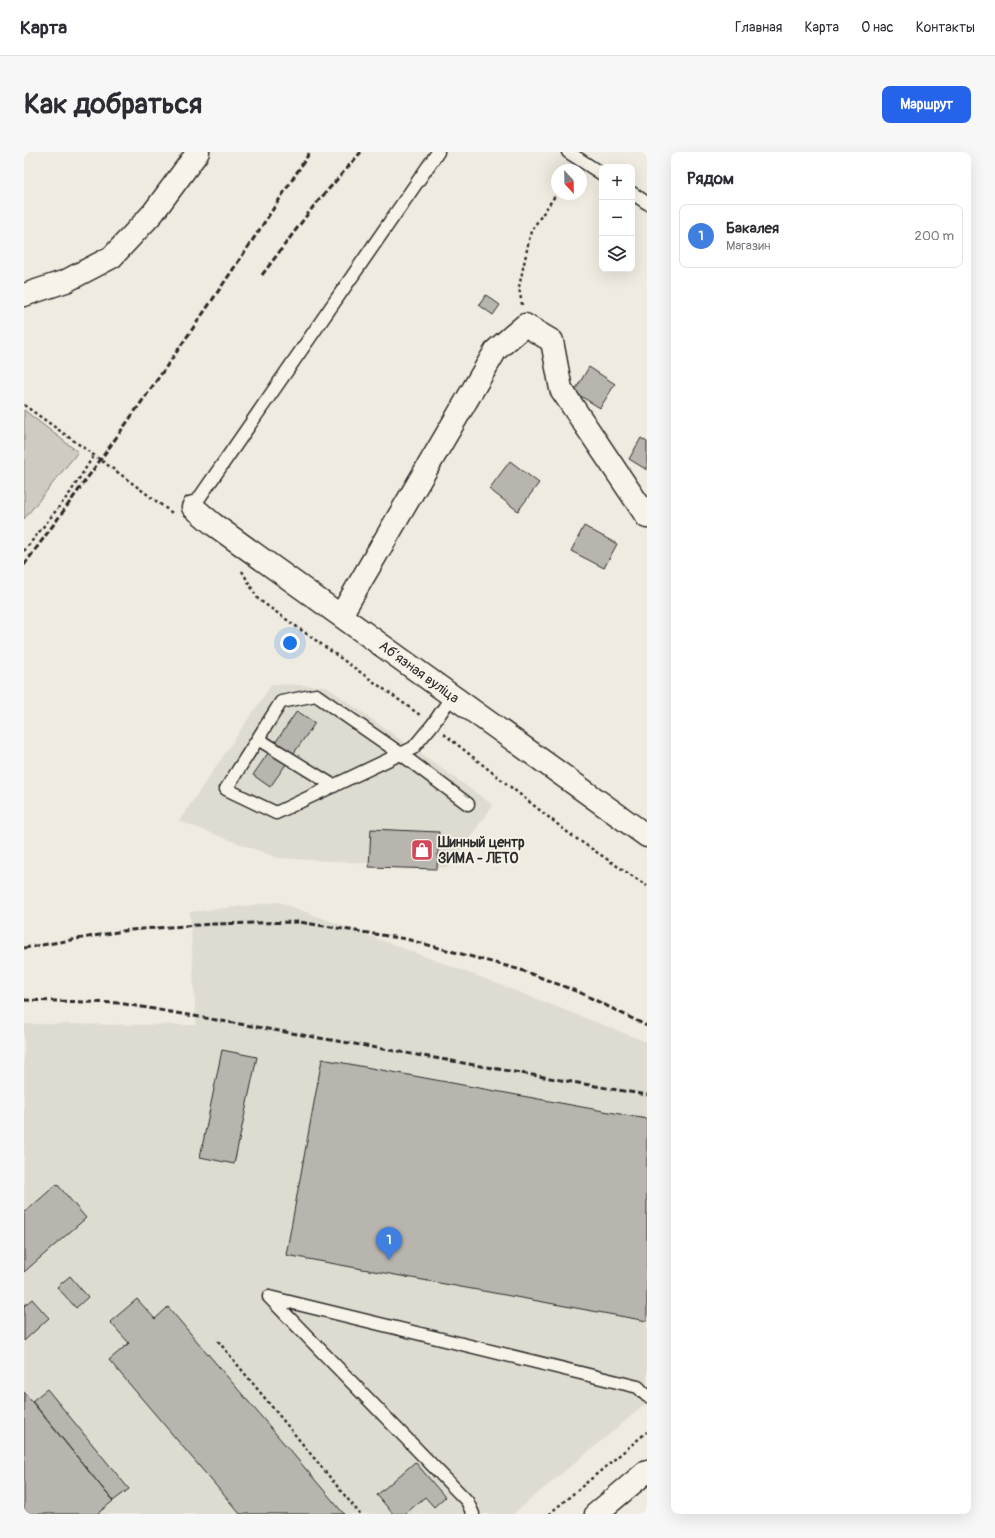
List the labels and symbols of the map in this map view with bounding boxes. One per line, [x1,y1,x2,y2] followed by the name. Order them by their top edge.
[551,164,587,200] north arrow
[280,633,300,653] your location
[376,637,462,707] street label: Абʼязная вуліца
[437,834,525,867] place label: Шинный центр ЗИМА - ЛЕТО
[409,837,435,863] shop icon: Шинный центр ЗИМА - ЛЕТО
[376,1227,402,1260] pin: 1

